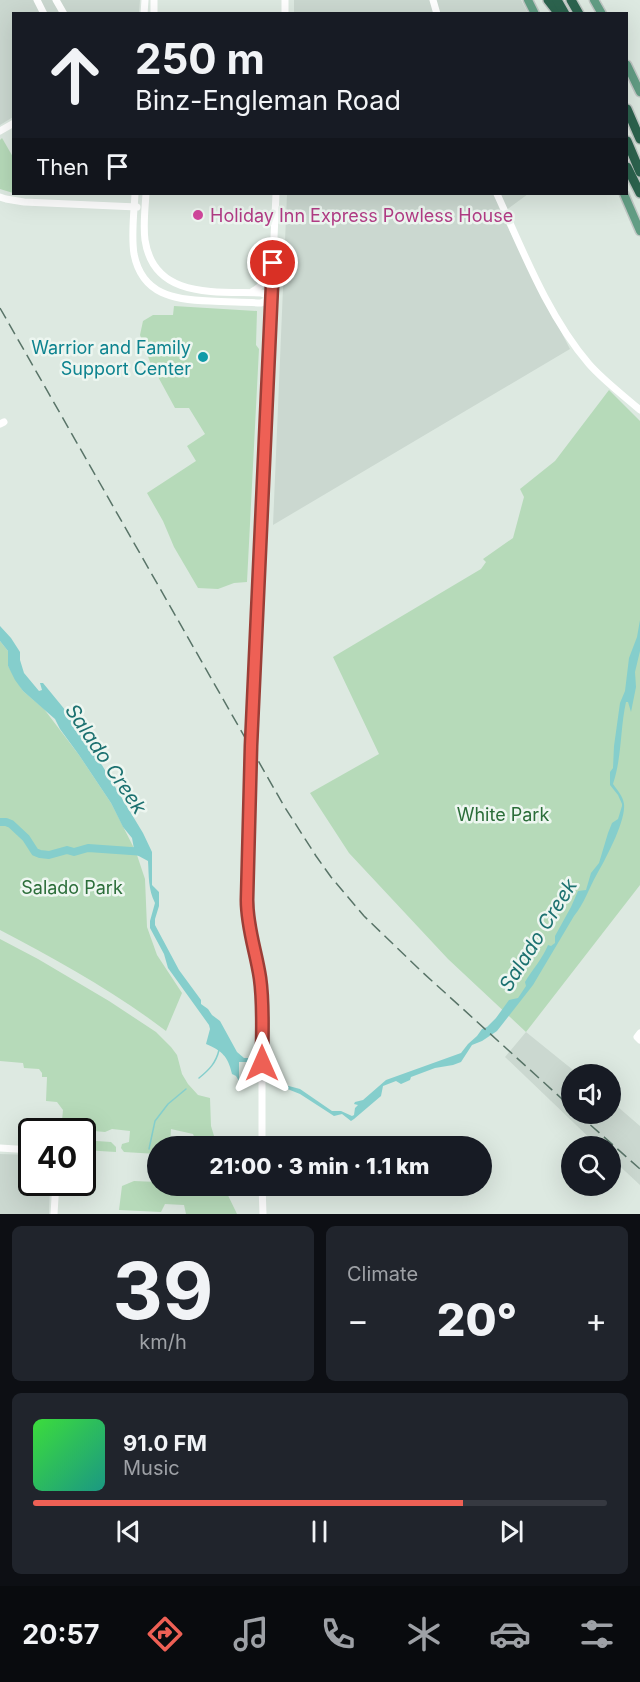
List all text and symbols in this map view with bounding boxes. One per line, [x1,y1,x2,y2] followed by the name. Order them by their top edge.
[135,33,265,84] text: 250 m
[36,36,114,114] icon: ahead
[135,84,401,117] text: Binz-Engleman Road
[101,150,134,183] icon: arrive
[36,154,89,180] text: Then
[210,205,513,226] place label: Holiday Inn Express Powless House
[191,208,205,222] marker: Holiday Inn Express Powless House
[247,237,298,288] pin
[256,246,289,279] icon: arrive
[31,337,191,379] place label: Warrior and Family Support Center
[196,350,210,364] marker: Warrior and Family Support Center
[60,699,152,820] water label: Salado Creek
[457,804,549,825] park label: White Park
[494,874,583,996] water label: Salado Creek
[21,877,123,898] park label: Salado Park
[230,1031,294,1095] position arrow
[561,1064,621,1196] map controls
[561,1064,621,1124] button: sound
[18,1118,96,1196] speed limit sign: 40
[561,1136,621,1196] button: search
[210,1153,429,1179] text: 21:00 · 3 min · 1.1 km
[112,1243,214,1338] text: 39
[347,1262,418,1286] text: Climate
[437,1292,517,1347] text: 20°
[347,1300,369,1340] text: −
[585,1300,607,1340] text: +
[139,1330,187,1354] text: km/h
[123,1430,207,1456] text: 91.0 FM
[123,1456,180,1480] text: Music
[112,1515,145,1548] icon: previous
[303,1515,336,1548] icon: pause
[495,1515,528,1548] icon: next
[144,1613,186,1655] icon: directions
[230,1613,272,1655] icon: music
[317,1613,359,1655] icon: phone
[403,1613,445,1655] icon: climate
[489,1613,531,1655] icon: car
[576,1613,618,1655] icon: filters
[22,1618,99,1651] text: 20:57

